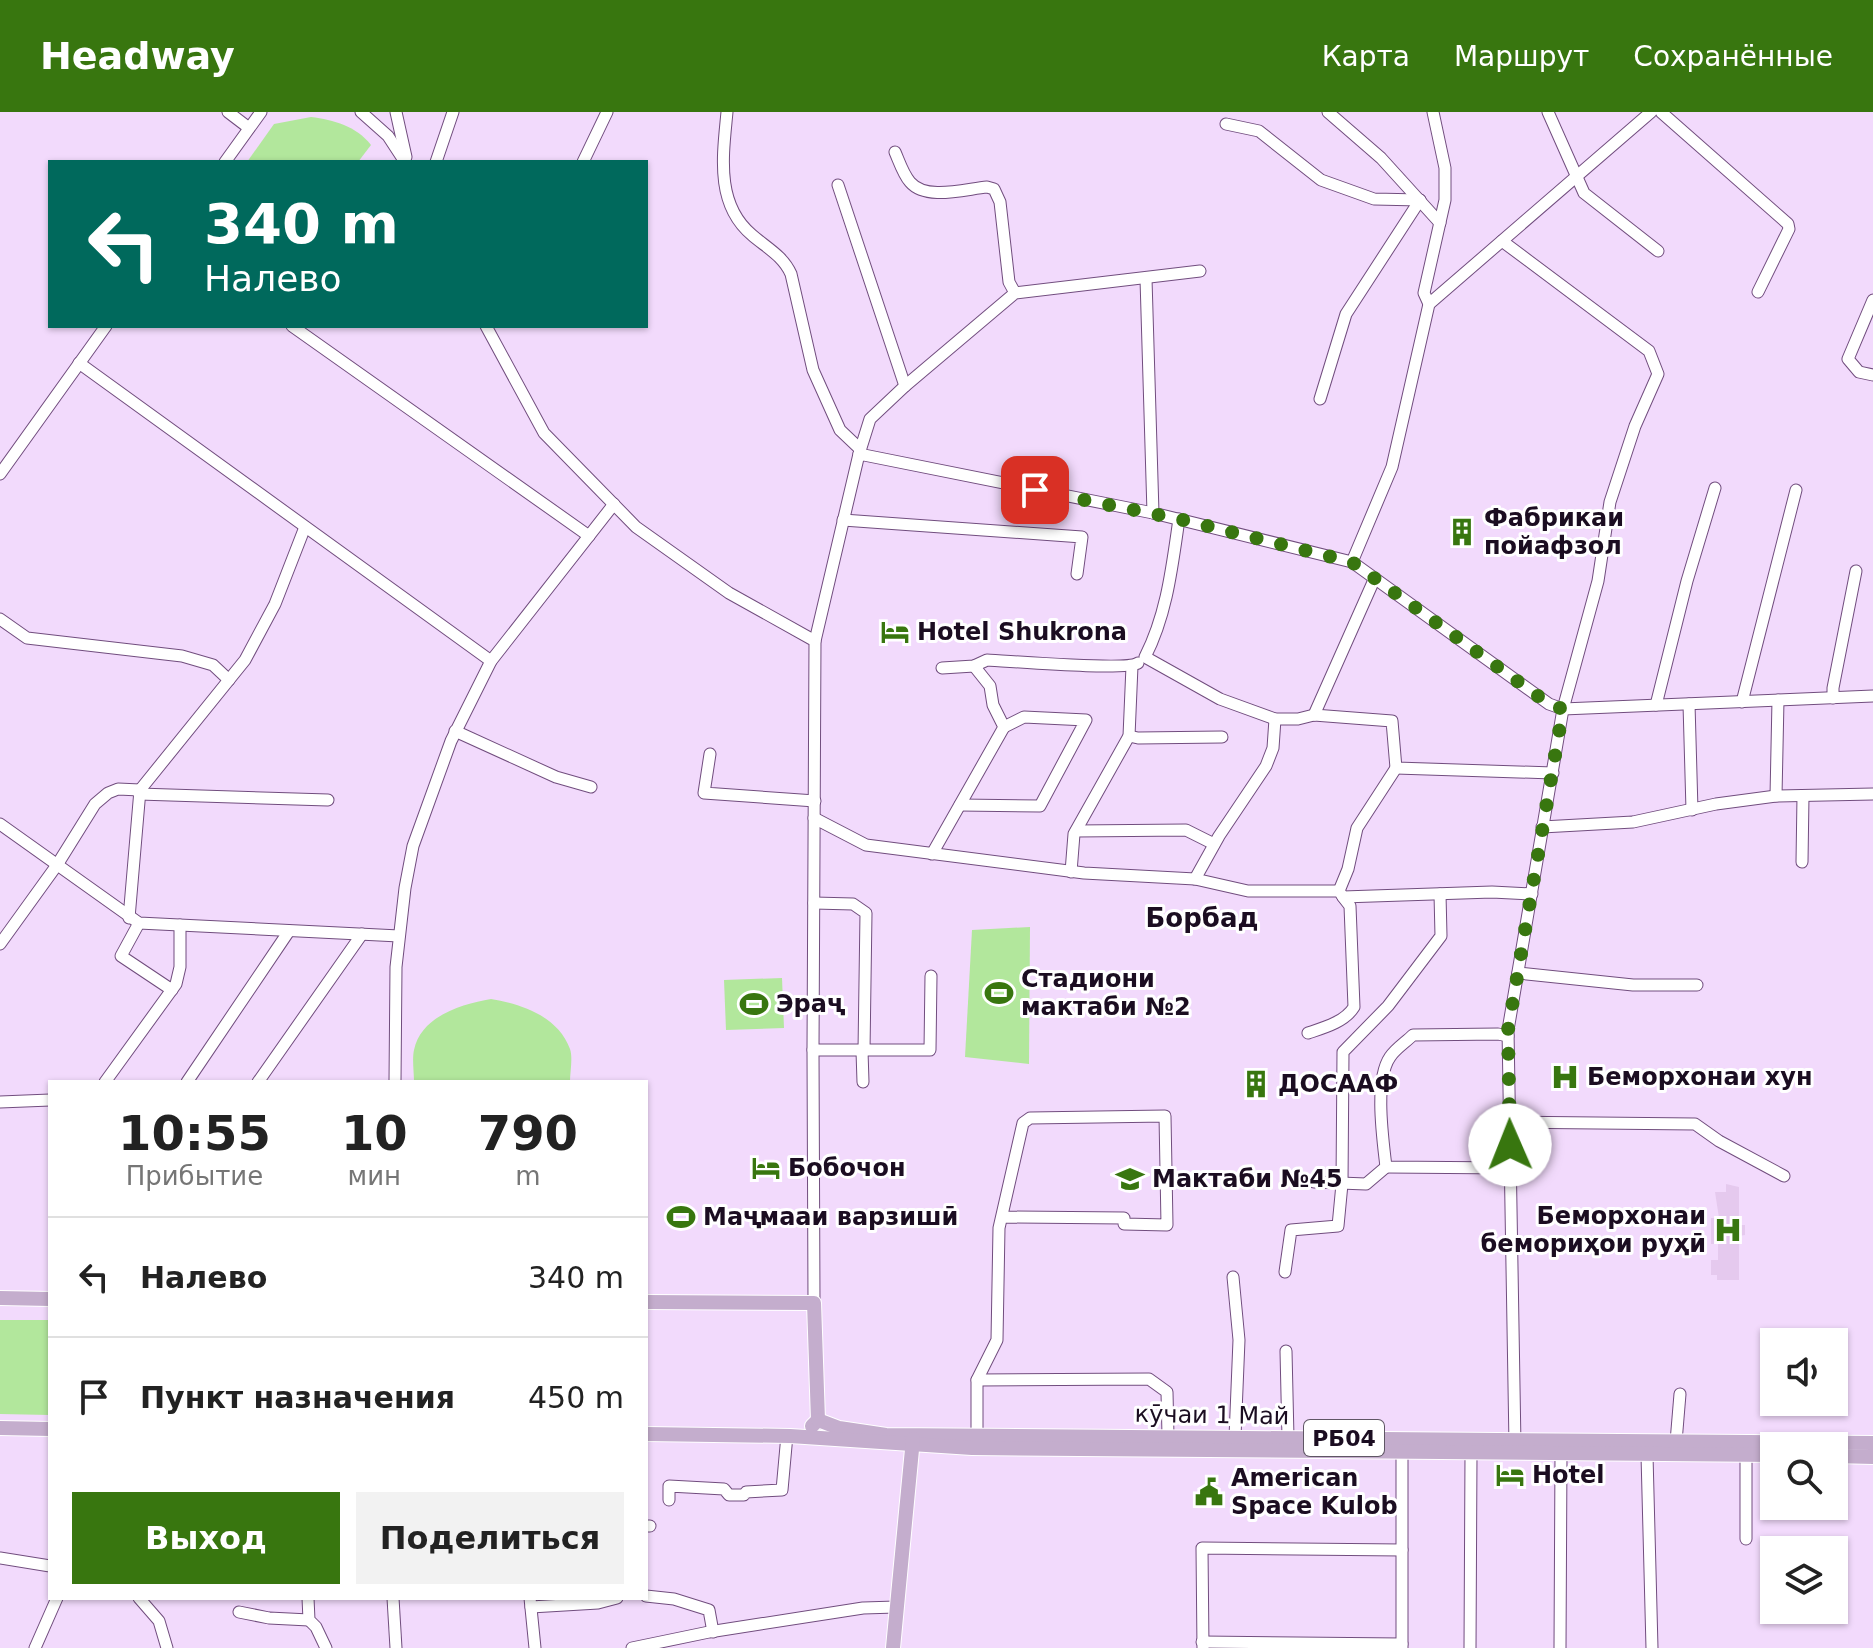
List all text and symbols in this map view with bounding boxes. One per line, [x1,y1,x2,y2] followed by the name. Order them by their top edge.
[40,34,235,78] text: Headway
[1322,40,1410,73] text: Карта
[1454,40,1589,73] text: Маршрут
[1633,40,1833,73] text: Сохранённые
[204,191,399,256] text: 340 m
[72,192,176,296] icon: left
[204,258,342,299] text: Налево
[1001,456,1069,524] pin
[1013,468,1057,512] icon: arrive
[1484,504,1624,560] place label: Фабрикаи пойафзол
[1447,517,1477,547] building icon: Фабрикаи пойафзол
[880,617,910,647] hotel icon: Hotel Shukrona
[917,618,1127,646] place label: Hotel Shukrona
[1146,903,1259,933] district label: Борбад
[1021,965,1191,1021] place label: Стадиони мактаби №2
[984,978,1014,1008] sports icon: Стадиони мактаби №2
[739,989,769,1019] sports icon: Эраҷ
[776,990,845,1018] place label: Эраҷ
[1550,1062,1580,1092] hospital icon: Беморхонаи хун
[1587,1063,1812,1091] place label: Беморхонаи хун
[1241,1069,1271,1099] building icon: ДОСААФ
[1278,1070,1398,1098] place label: ДОСААФ
[1468,1103,1552,1187] position arrow
[118,1105,271,1161] text: 10:55
[341,1105,408,1161] text: 10
[478,1105,578,1161] text: 790
[751,1153,781,1183] hotel icon: Бобочон
[788,1154,906,1182] place label: Бобочон
[126,1161,263,1191] text: Прибытие
[348,1161,401,1191] text: мин
[515,1161,541,1191] text: m
[1115,1164,1145,1194] school or university icon: Мактаби №45
[1152,1165,1343,1193] place label: Мактаби №45
[666,1202,696,1232] sports icon: Маҷмааи варзишӣ
[1481,1202,1706,1258] place label: Беморхонаи бемориҳои руҳӣ
[703,1203,958,1231] place label: Маҷмааи варзишӣ
[1713,1215,1743,1245] hospital icon: Беморхонаи бемориҳои руҳӣ
[72,1255,116,1299] icon: left
[140,1260,267,1295] text: Налево
[528,1260,624,1295] text: 340 m
[1760,1328,1848,1624] map controls
[1760,1328,1848,1416] button: sound
[72,1375,116,1419] icon: arrive
[140,1380,455,1415] text: Пункт назначения
[528,1380,624,1415] text: 450 m
[1134,1400,1290,1430] street label: кӯчаи 1 Май
[1304,1420,1384,1456] road number: РБ04
[1760,1432,1848,1520] button: search
[1495,1460,1525,1490] hotel icon: Hotel
[1532,1461,1605,1489] place label: Hotel
[1231,1464,1398,1520] place label: American Space Kulob
[1194,1477,1224,1507] public building icon: American Space Kulob
[72,1492,340,1584] button: Выход
[356,1492,624,1584] button: Поделиться
[1760,1536,1848,1624] button: layers

